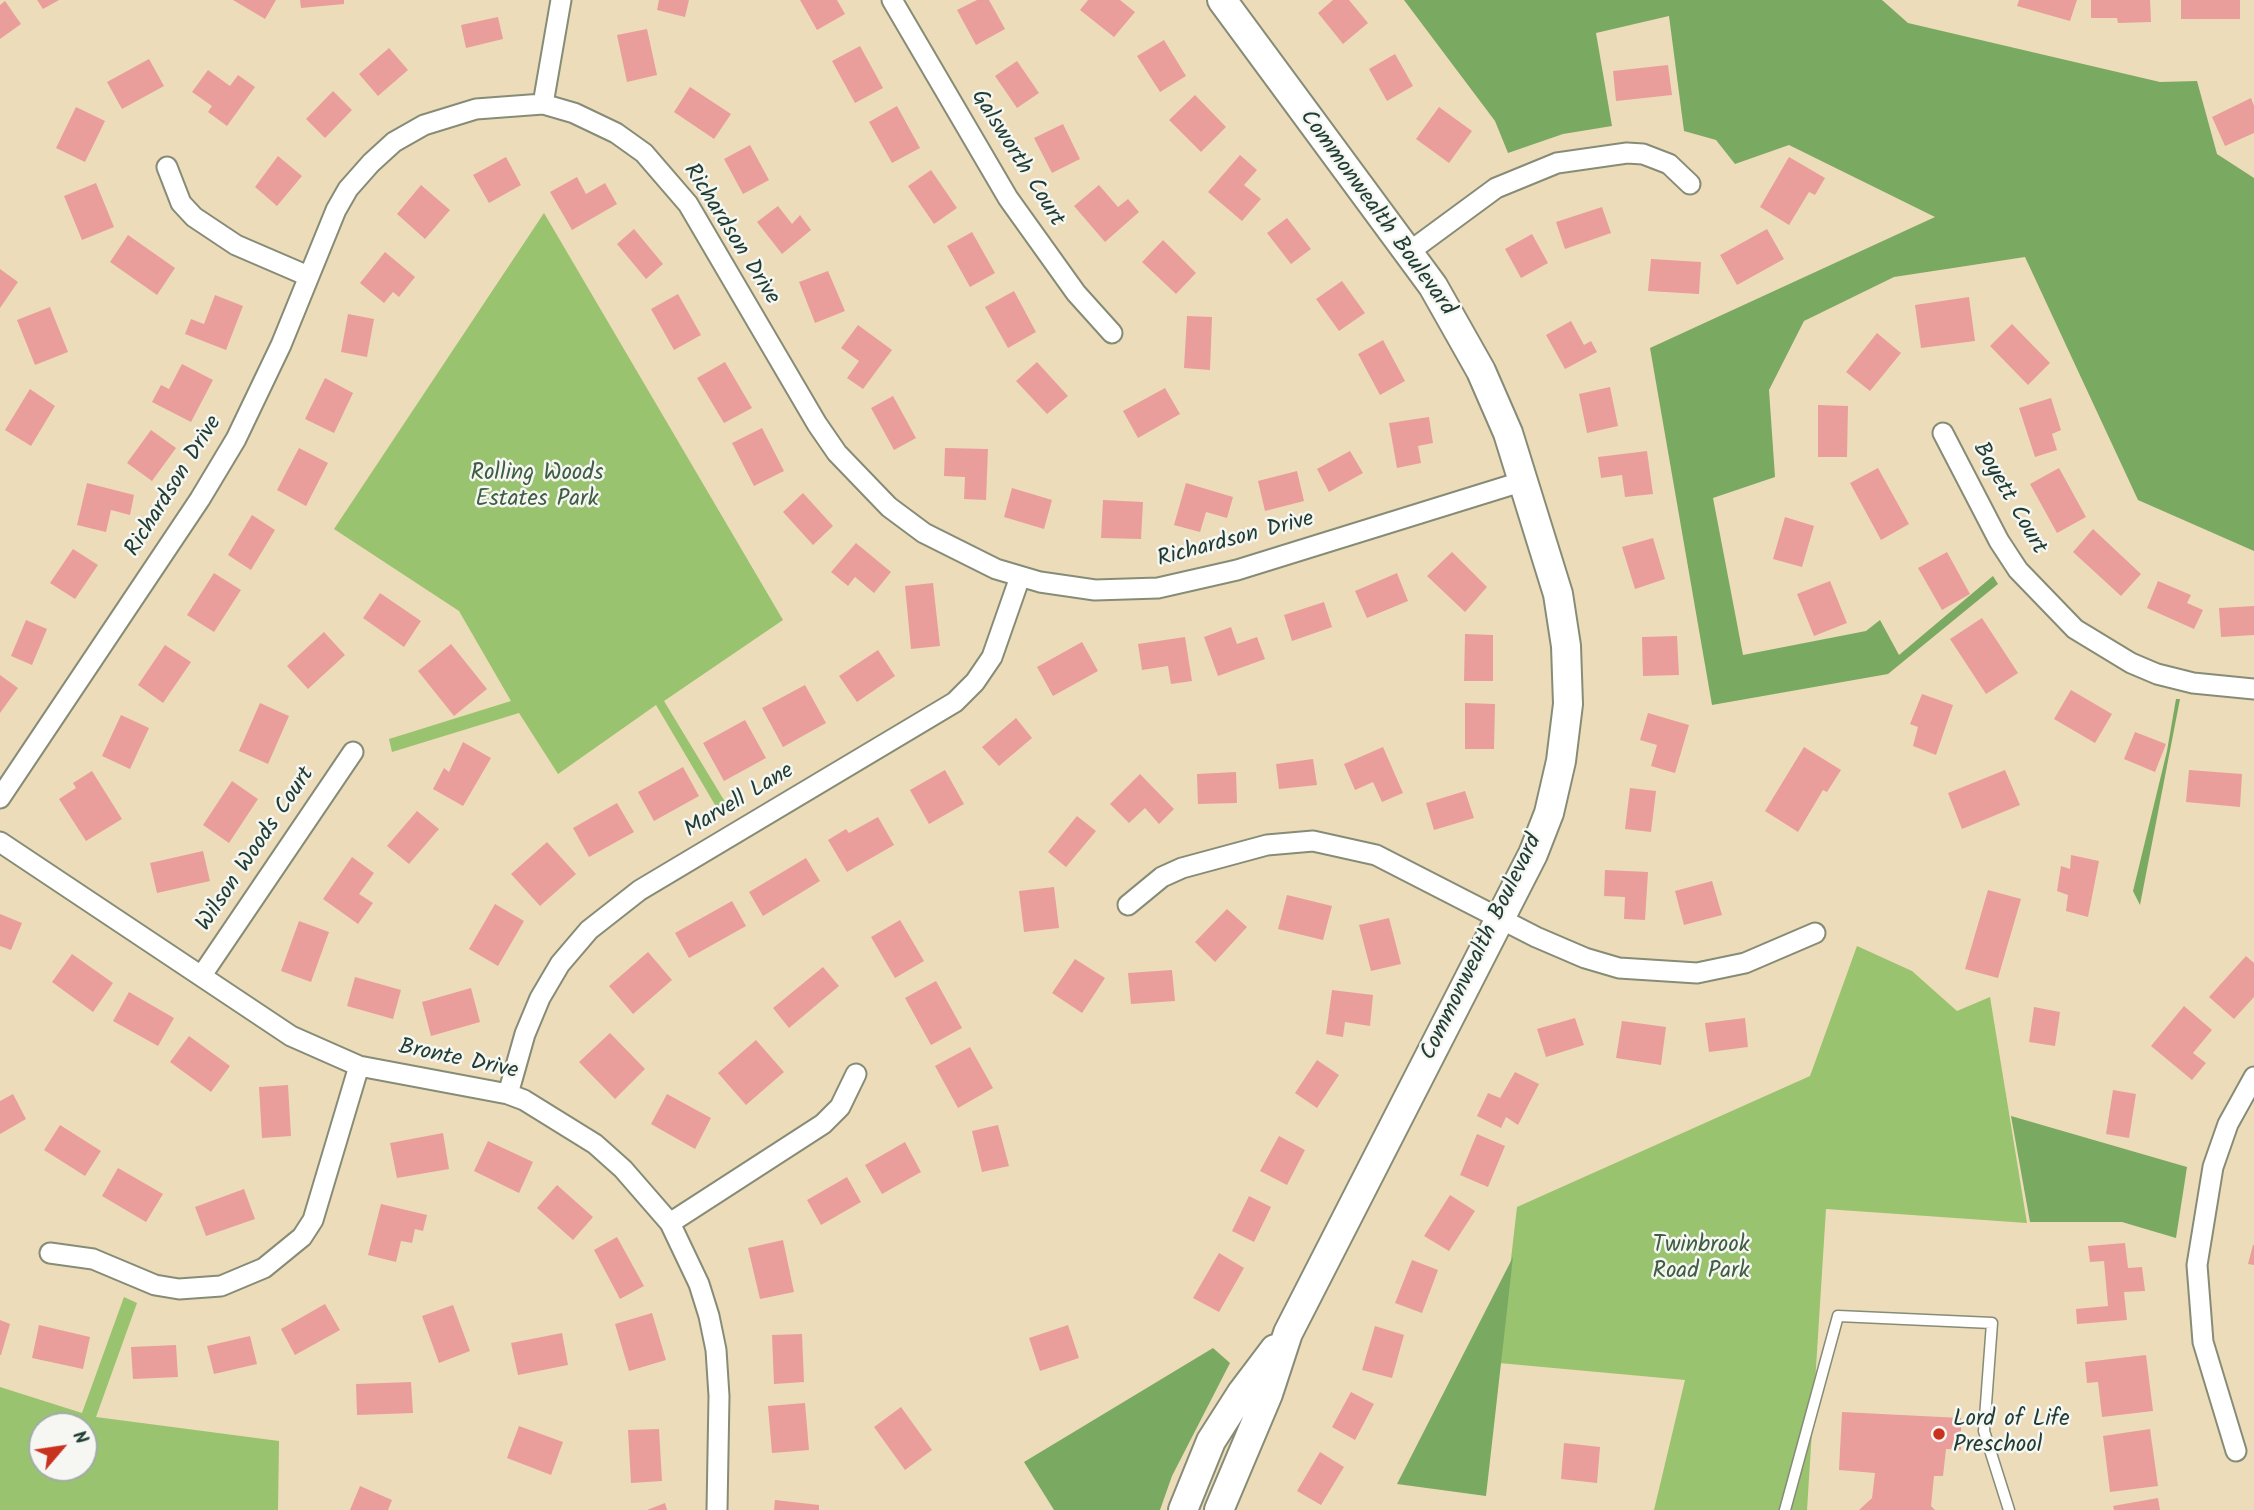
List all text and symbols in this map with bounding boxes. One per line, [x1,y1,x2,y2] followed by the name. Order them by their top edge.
[963,86,1069,232] street label: Galsworth Court
[1292,106,1460,322] street label: Commonwealth Boulevard
[676,159,784,311] street label: Richardson Drive
[121,411,229,563] street label: Richardson Drive
[1965,438,2051,560] street label: Boyett Court
[470,461,604,515] park label: Rolling Woods Estates Park
[1155,507,1317,575] street label: Richardson Drive
[680,758,800,846] street label: Marvell Lane
[192,763,322,937] street label: Wilson Woods Court
[1416,831,1550,1065] street label: Commonwealth Boulevard
[396,1035,520,1087] street label: Bronte Drive
[1652,1233,1750,1287] park label: Twinbrook Road Park
[1953,1407,2070,1461] place label: Lord of Life Preschool
[28,1412,98,1482] north arrow
[64,1425,96,1450] text: N
[1931,1426,1947,1442] marker: Lord of Life Preschool

